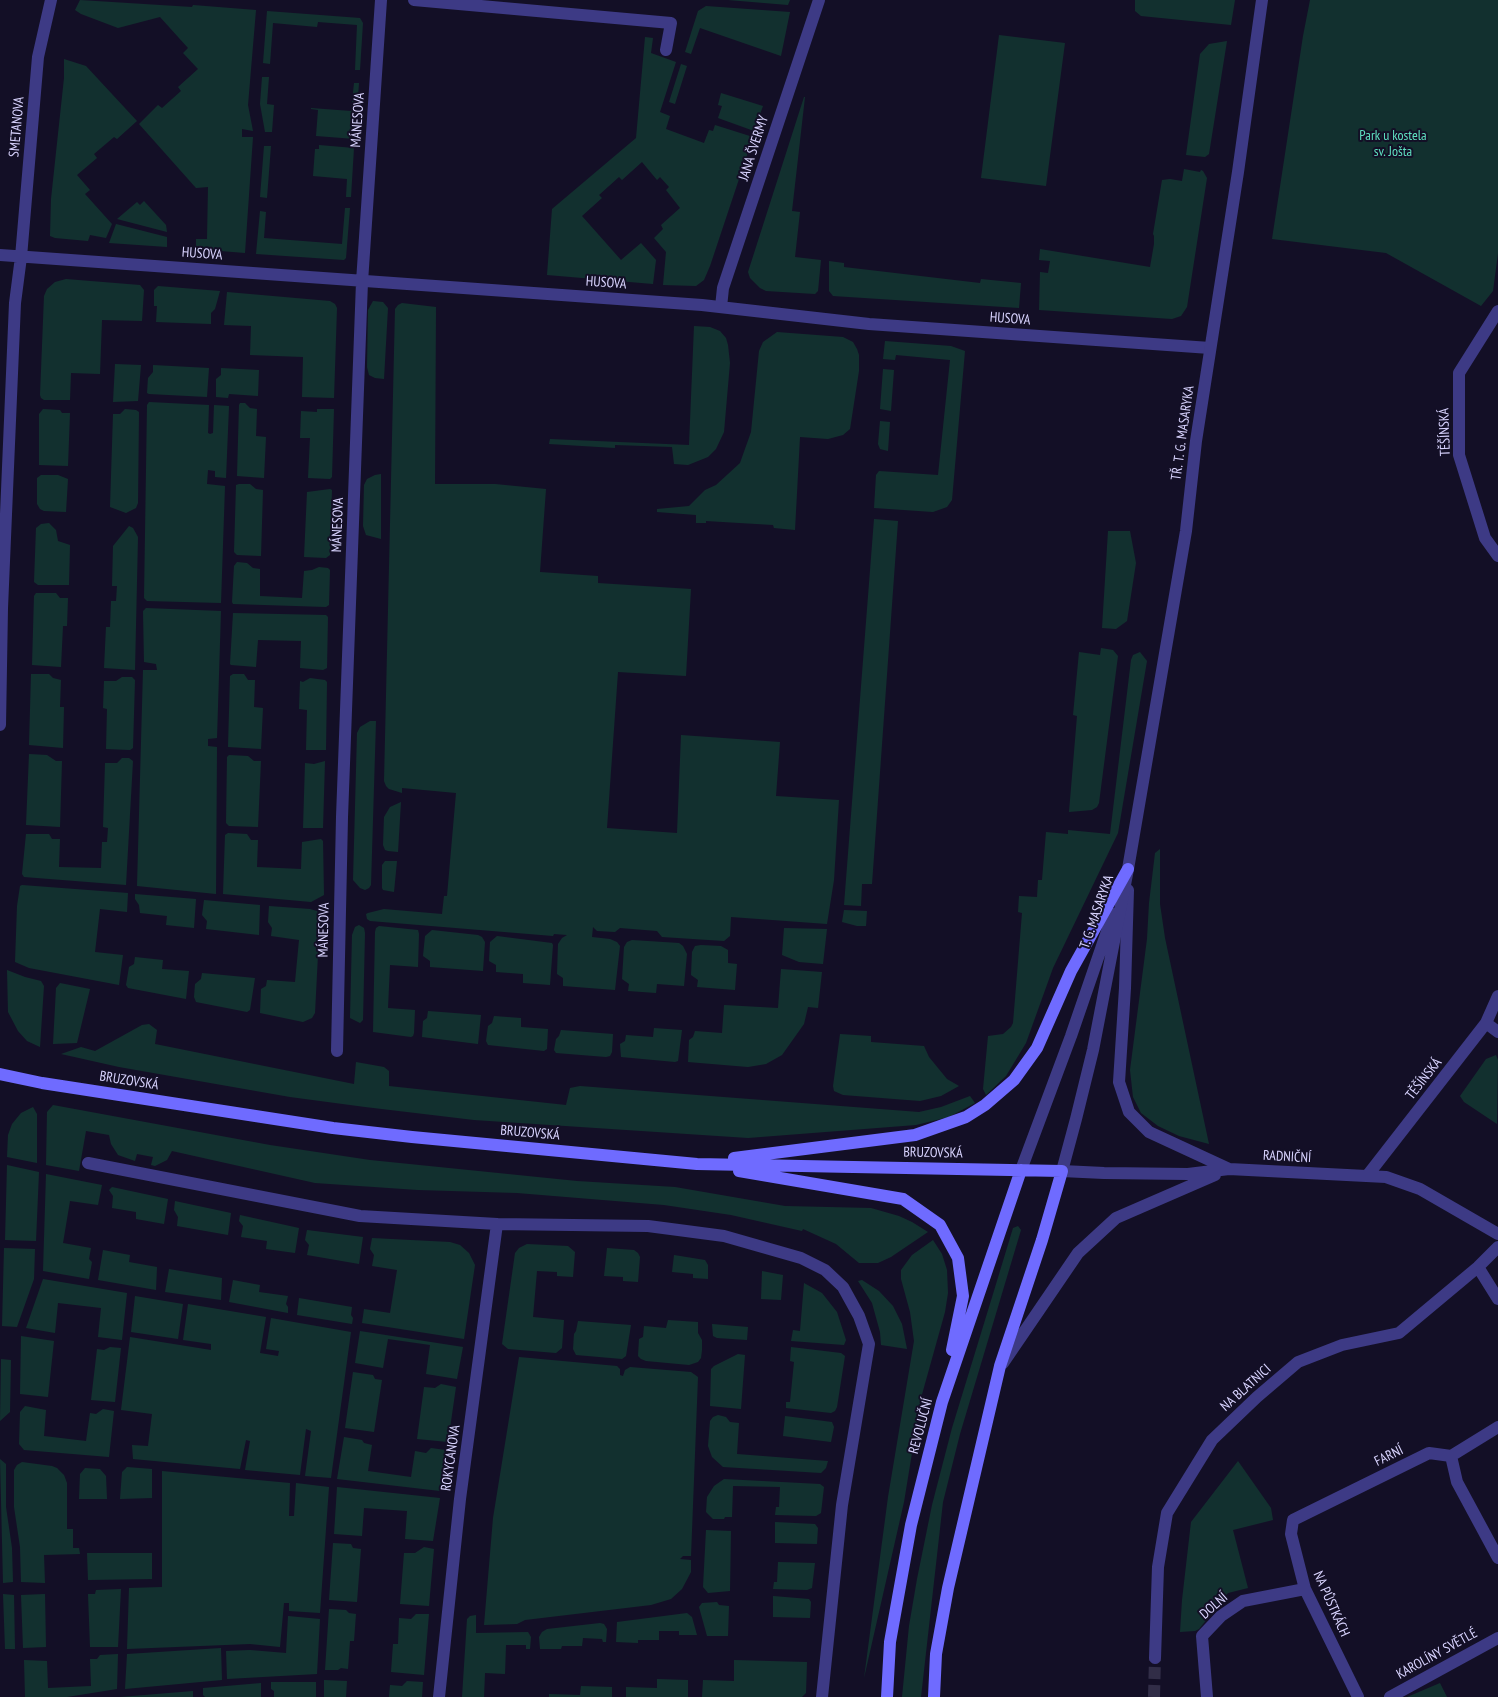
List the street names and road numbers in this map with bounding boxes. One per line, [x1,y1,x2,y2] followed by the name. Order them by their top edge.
[348,92,368,148] street label: MÁNESOVA
[6,96,28,158] street label: SMETANOVA
[736,113,772,183] street label: JANA ŠVERMY
[181,244,223,264] street label: HUSOVA
[585,273,627,293] street label: HUSOVA
[989,309,1031,329] street label: HUSOVA
[1168,385,1198,481] street label: TŘ. T. G. MASARYKA
[1436,408,1454,456] street label: TĚŠÍNSKÁ
[329,497,347,553] street label: MÁNESOVA
[1077,873,1117,951] street label: T. G. MASARYKA
[315,902,333,958] street label: MÁNESOVA
[1403,1055,1445,1103] street label: TĚŠÍNSKÁ
[98,1068,160,1094] street label: BRUZOVSKÁ
[500,1122,560,1144] street label: BRUZOVSKÁ
[903,1144,963,1162] street label: BRUZOVSKÁ
[1262,1147,1312,1167] street label: RADNIČNÍ
[1217,1361,1275,1415] street label: NA BLATNICI
[906,1396,936,1456] street label: REVOLUČNÍ
[438,1424,464,1492] street label: ROKYCANOVA
[1372,1442,1406,1470] street label: FARNÍ
[1309,1569,1353,1639] street label: NA PŮSTKÁCH
[1197,1589,1231,1623] street label: DOLNÍ
[1394,1625,1480,1683] street label: KAROLÍNY SVĚTLÉ

